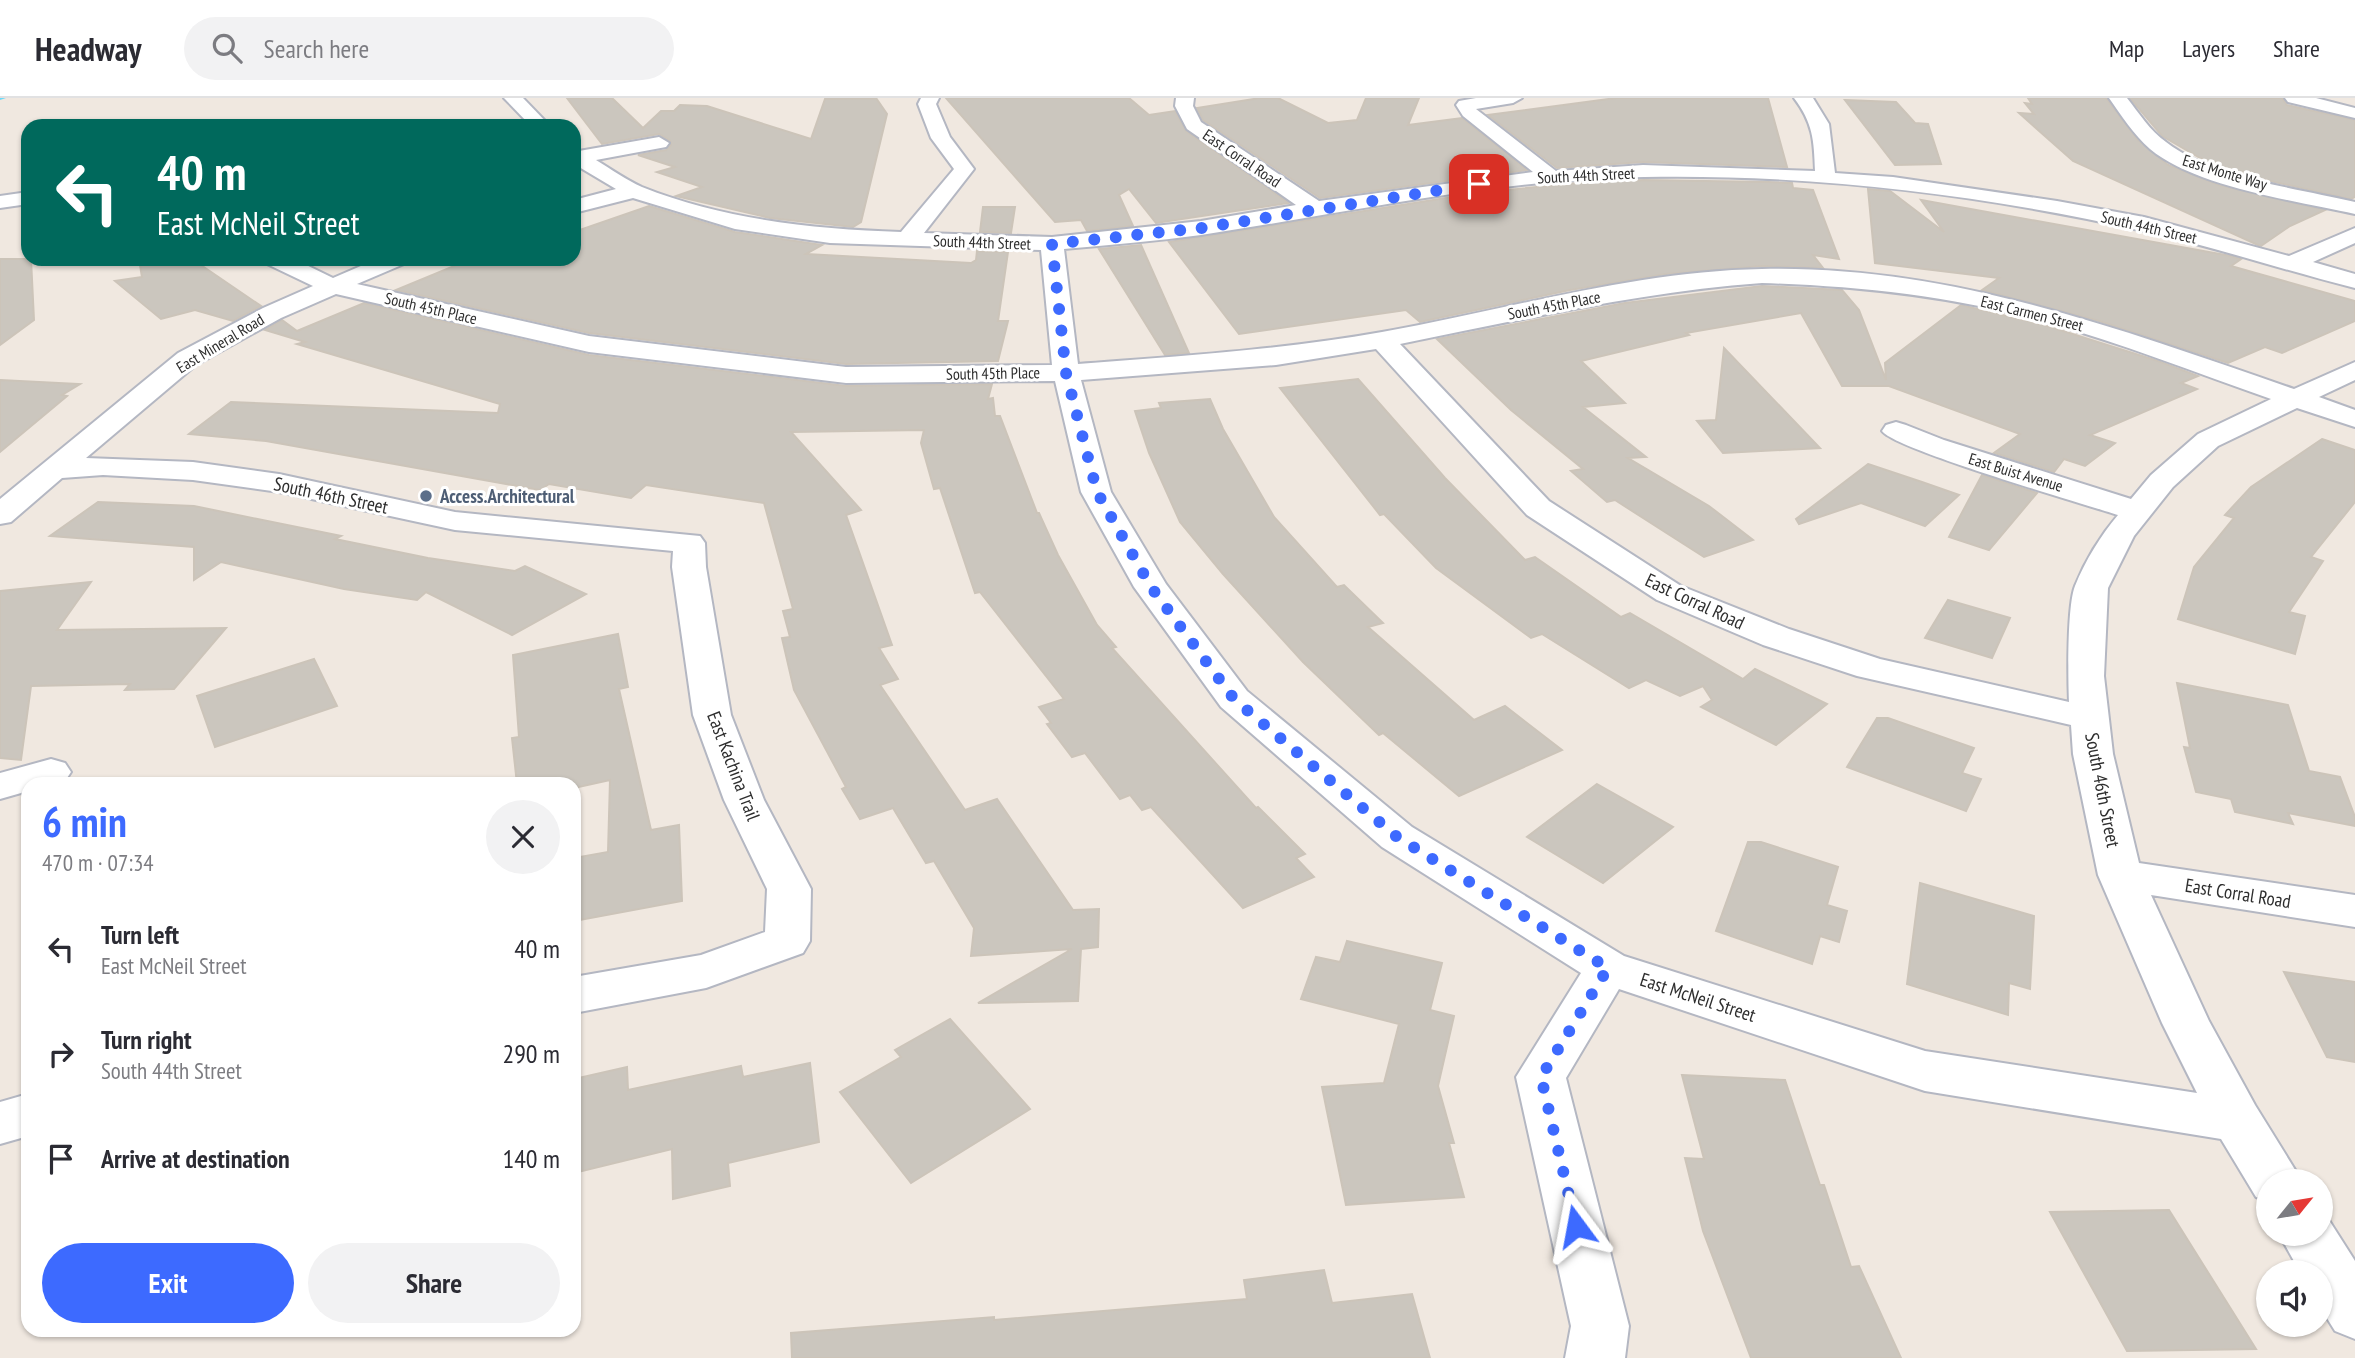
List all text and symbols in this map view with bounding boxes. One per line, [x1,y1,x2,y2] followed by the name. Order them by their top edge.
[184,17,674,80] search box
[35,27,142,70] text: Headway
[208,29,246,67] icon: search
[264,32,369,65] text: Search here
[2109,33,2144,64] text: Map
[2182,33,2235,64] text: Layers
[2273,33,2320,64] text: Share
[1199,125,1285,191] street label: East Corral Road
[157,140,246,204] text: 40 m
[42,147,133,238] icon: left
[2180,150,2270,194] street label: East Monte Way
[1449,154,1509,214] pin
[1537,162,1636,188] street label: South 44th Street
[1460,165,1498,203] icon: arrive
[157,202,360,244] text: East McNeil Street
[2099,206,2200,248] street label: South 44th Street
[933,230,1032,254] street label: South 44th Street
[1506,286,1602,324] street label: South 45th Place
[383,288,479,328] street label: South 45th Place
[1979,291,2086,336] street label: East Carmen Street
[172,309,268,377] street label: East Mineral Road
[946,362,1040,384] street label: South 45th Place
[1966,448,2066,496] street label: East Buist Avenue
[272,471,391,519] street label: South 46th Street
[439,484,575,508] place label: Access.Architectural
[418,488,434,504] marker: Access.Architectural
[1642,568,1748,634] street label: East Corral Road
[702,708,766,824] street label: East Kachina Trail
[2080,731,2126,850] street label: South 46th Street
[42,794,127,849] text: 6 min
[486,800,560,874] button: close
[42,848,154,877] text: 470 m · 07:34
[2183,873,2293,913] street label: East Corral Road
[101,918,179,951] text: Turn left
[42,930,80,968] icon: left
[514,932,560,965] text: 40 m
[101,951,247,980] text: East McNeil Street
[1637,967,1760,1027] street label: East McNeil Street
[101,1023,192,1056] text: Turn right
[42,1035,80,1073] icon: right
[502,1037,560,1070] text: 290 m
[101,1056,242,1085] text: South 44th Street
[42,1140,80,1178] icon: arrive
[101,1142,290,1175] text: Arrive at destination
[502,1142,560,1175] text: 140 m
[2256,1169,2333,1246] north arrow
[2256,1169,2333,1337] map controls
[1539,1189,1613,1263] position arrow
[42,1243,294,1323] button: Exit
[308,1243,560,1323] button: Share
[2256,1260,2333,1337] button: sound

